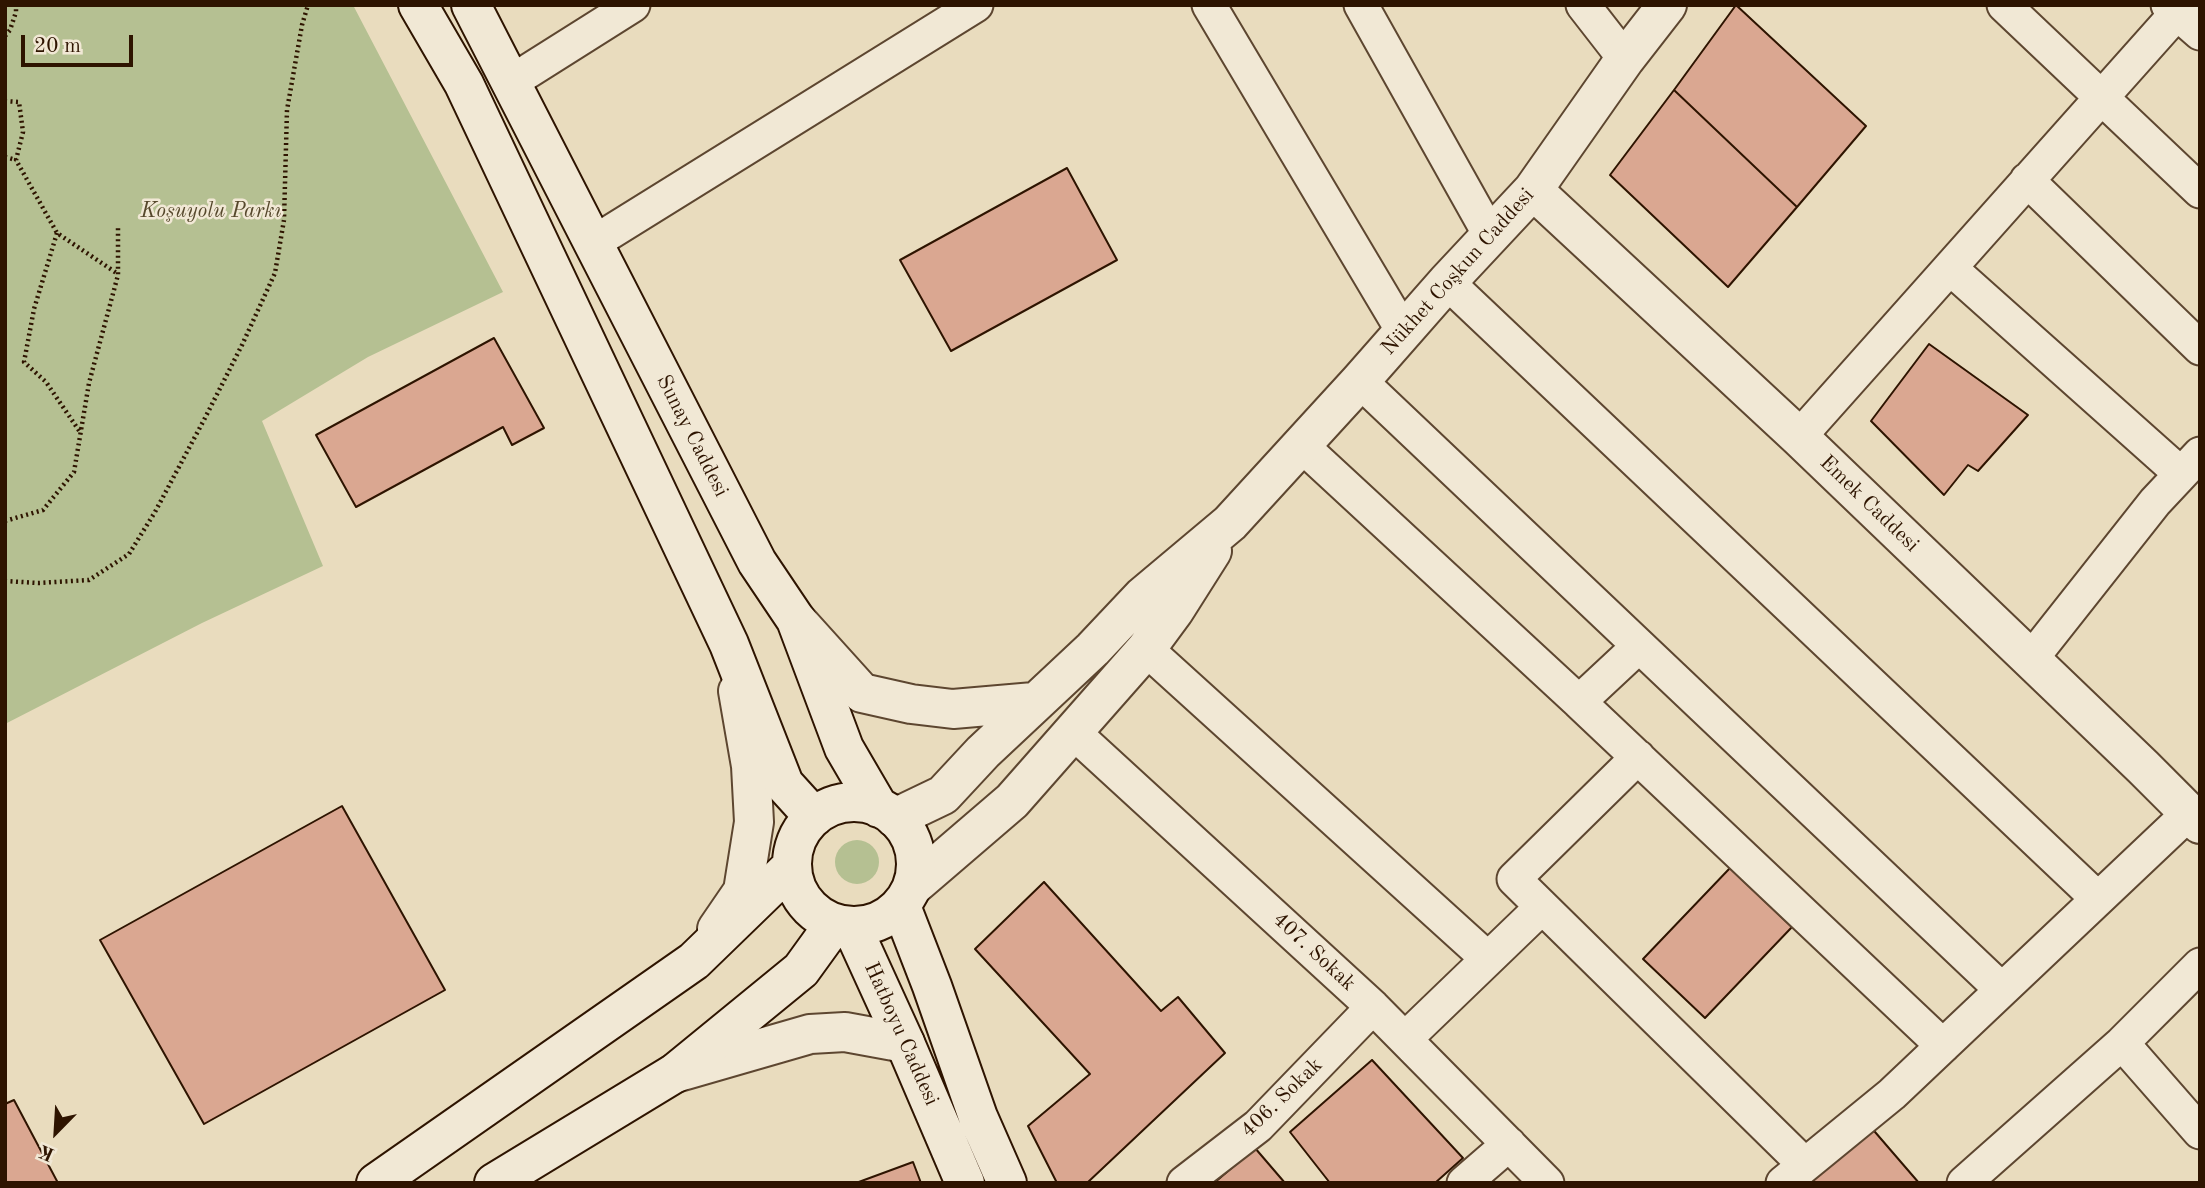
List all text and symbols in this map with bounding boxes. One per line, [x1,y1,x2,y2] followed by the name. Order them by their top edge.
[24,21,136,65] scale bar
[34,36,81,57] text: 20 m
[1376,183,1540,361] street label: Nükhet Coşkun Caddesi
[140,198,282,224] park label: Koşuyolu Parkı
[650,371,734,501] street label: Sunay Caddesi
[1814,450,1924,558] street label: Emek Caddesi
[1267,907,1361,997] street label: 407. Sokak
[858,958,944,1110] street label: Hatboyu Caddesi
[1236,1053,1328,1143] street label: 406. Sokak
[21,1097,91,1167] north arrow
[37,1140,58,1163] text: K

